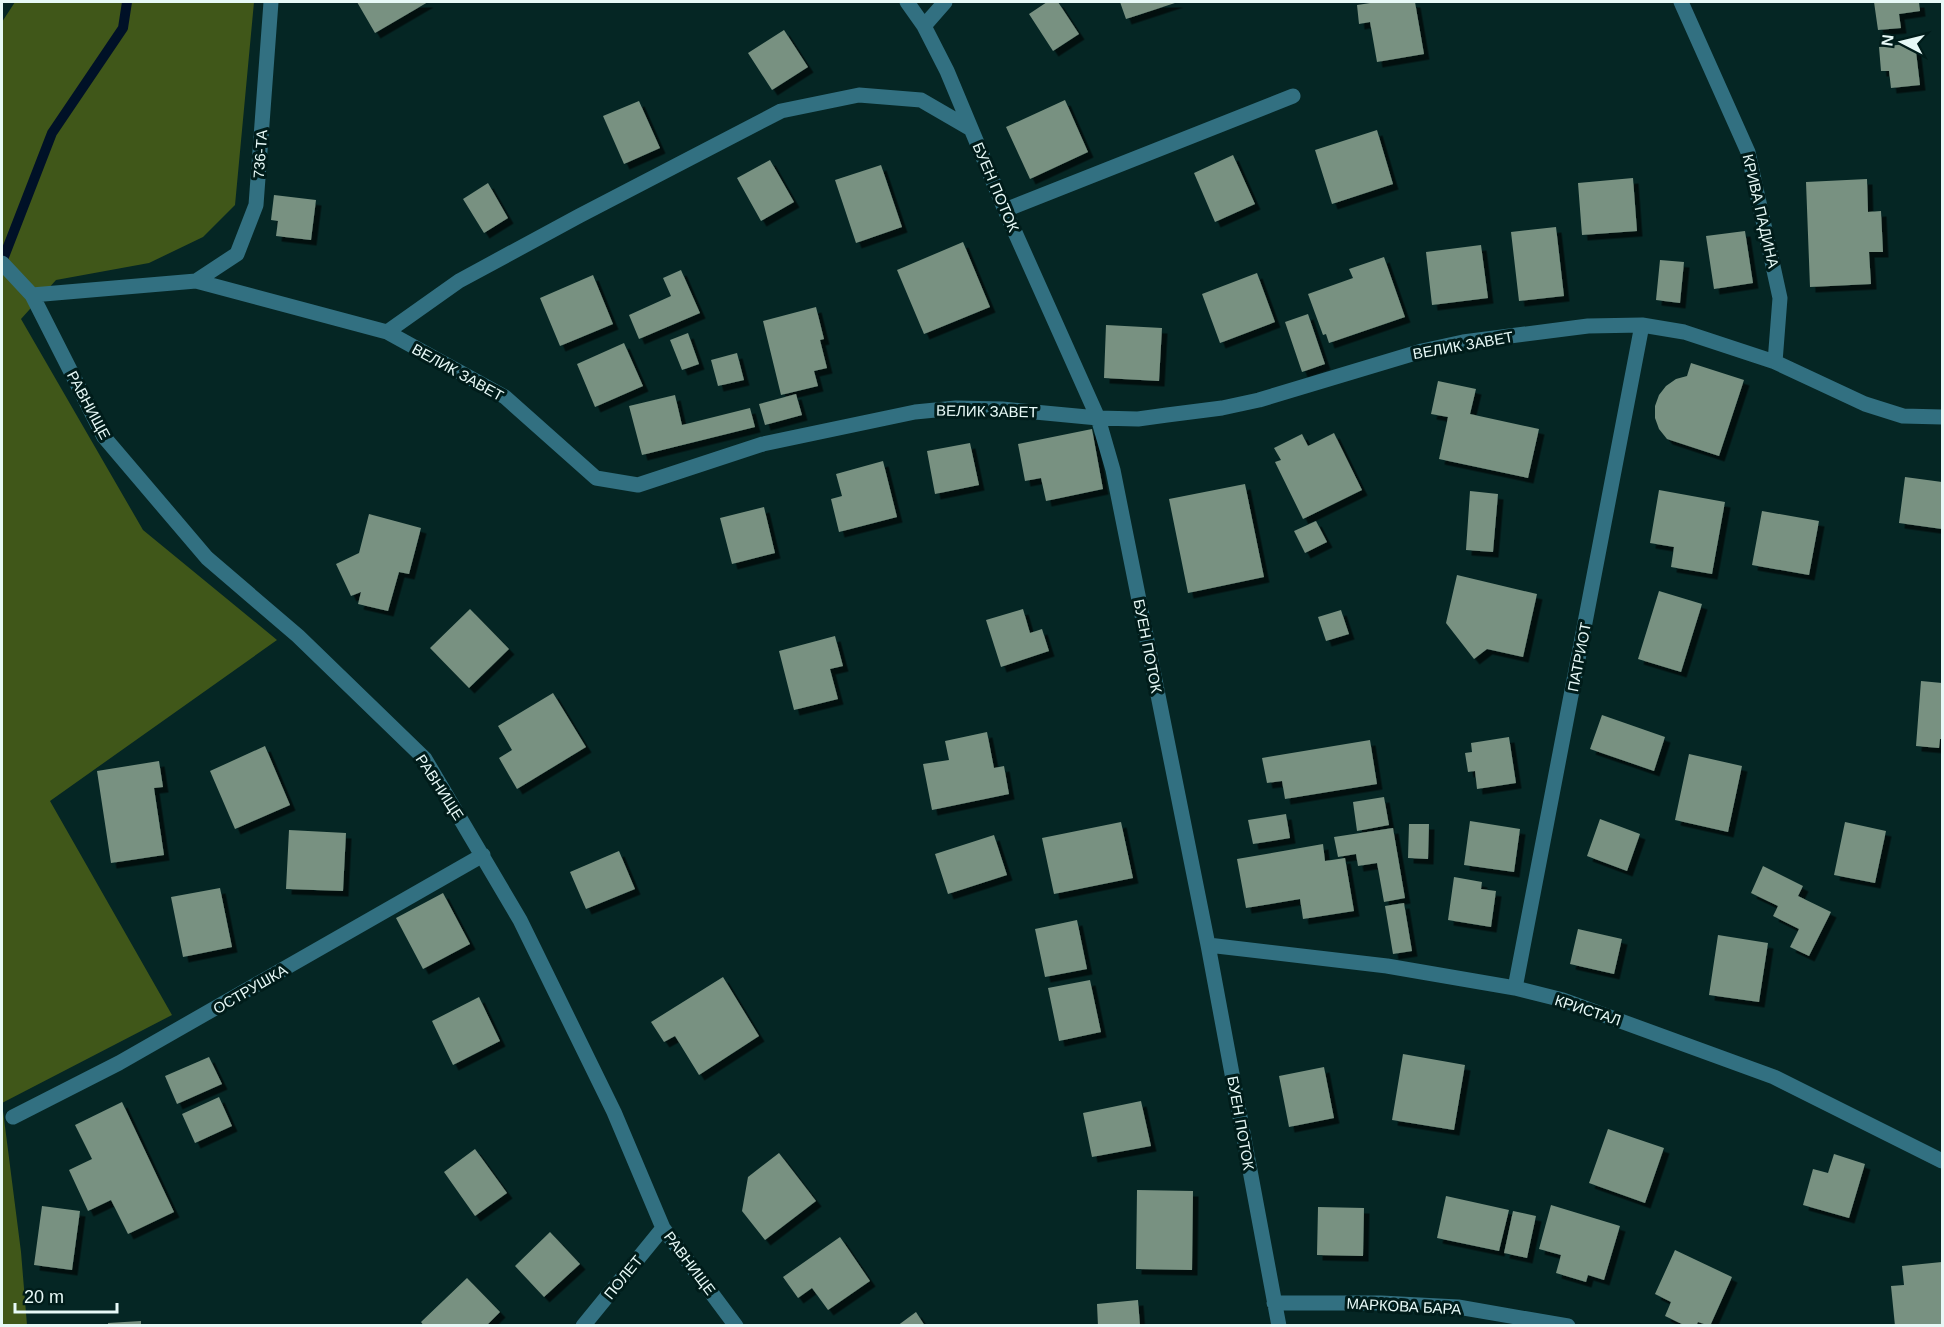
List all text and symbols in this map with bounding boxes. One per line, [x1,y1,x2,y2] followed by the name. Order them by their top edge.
[1872,12,1932,72] north arrow
[1878,33,1897,47] text: N
[250,129,270,179] street label: 736-ТА
[970,140,1023,234] street label: БУЕН ПОТОК
[1740,152,1782,270] street label: КРИВА ПАДИНА
[1411,328,1515,362] street label: ВЕЛИК ЗАВЕТ
[409,340,507,404] street label: ВЕЛИК ЗАВЕТ
[64,368,114,442] street label: РАВНИЩЕ
[936,402,1038,420] street label: ВЕЛИК ЗАВЕТ
[1131,598,1165,695] street label: БУЕН ПОТОК
[1564,621,1594,693] street label: ПАТРИОТ
[413,751,467,823] street label: РАВНИЩЕ
[210,961,290,1017] street label: ОСТРУШКА
[1553,991,1623,1029] street label: КРИСТАЛ
[1224,1075,1258,1172] street label: БУЕН ПОТОК
[661,1228,719,1298] street label: РАВНИЩЕ
[600,1252,646,1302] street label: ПОЛЕТ
[15,1276,117,1314] scale bar
[24,1287,64,1307] text: 20 m
[1346,1295,1462,1317] street label: МАРКОВА БАРА

